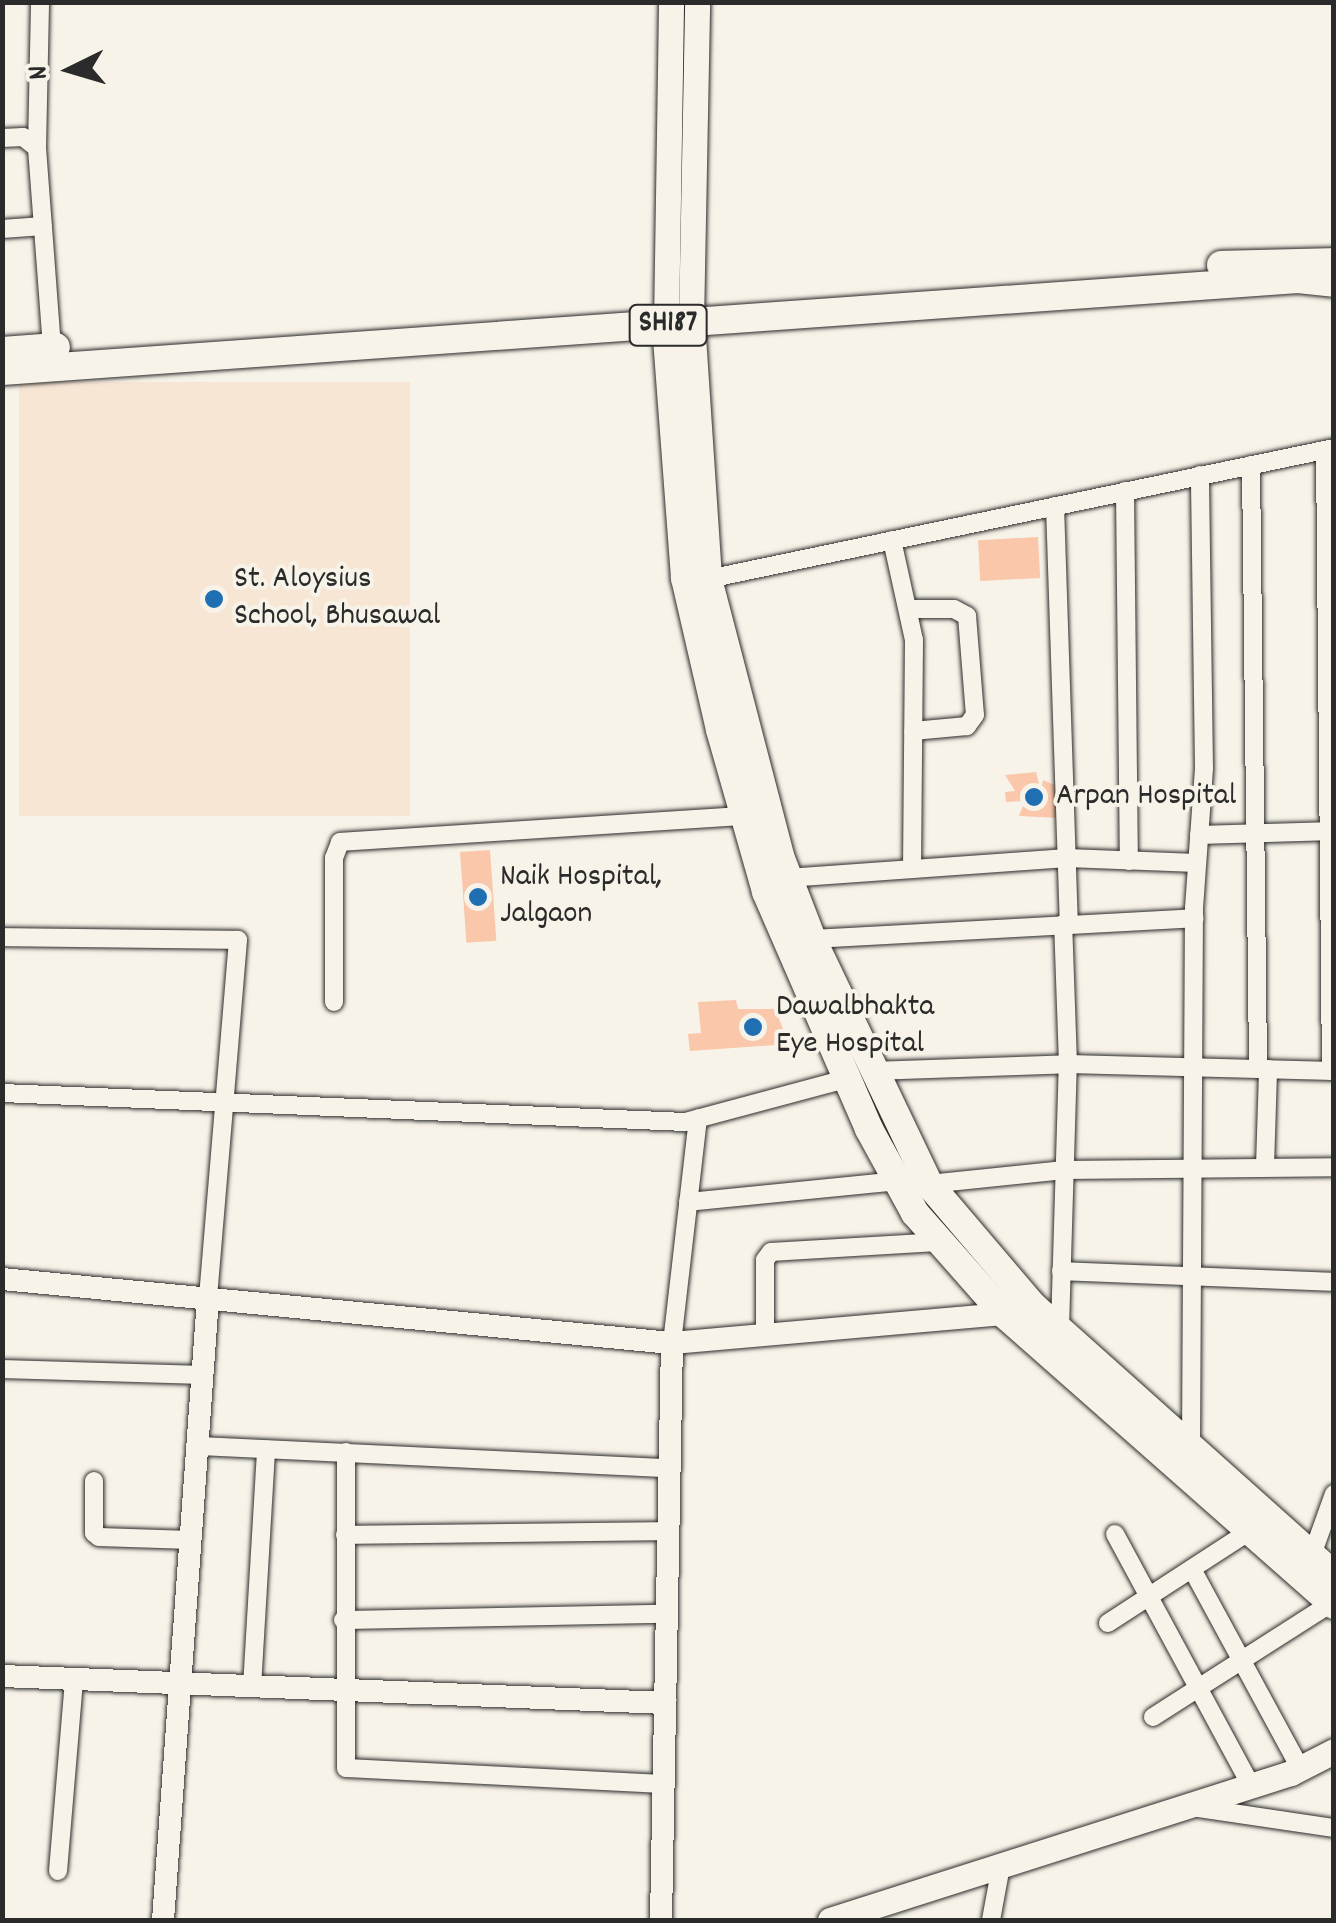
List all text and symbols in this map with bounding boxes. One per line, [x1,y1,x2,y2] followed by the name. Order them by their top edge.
[20,20,120,120] north arrow
[20,64,61,81] text: N
[628,300,708,350] road number: SH187
[234,562,440,637] place label: St. Aloysius School, Bhusawal
[203,588,225,610] marker: St. Aloysius School, Bhusawal
[1056,778,1236,816] place label: Arpan Hospital
[1021,784,1047,810] marker: Arpan Hospital
[500,860,662,935] place label: Naik Hospital, Jalgaon
[465,884,491,910] marker: Naik Hospital, Jalgaon
[776,990,934,1065] place label: Dawalbhakta Eye Hospital
[740,1014,766,1040] marker: Dawalbhakta Eye Hospital

